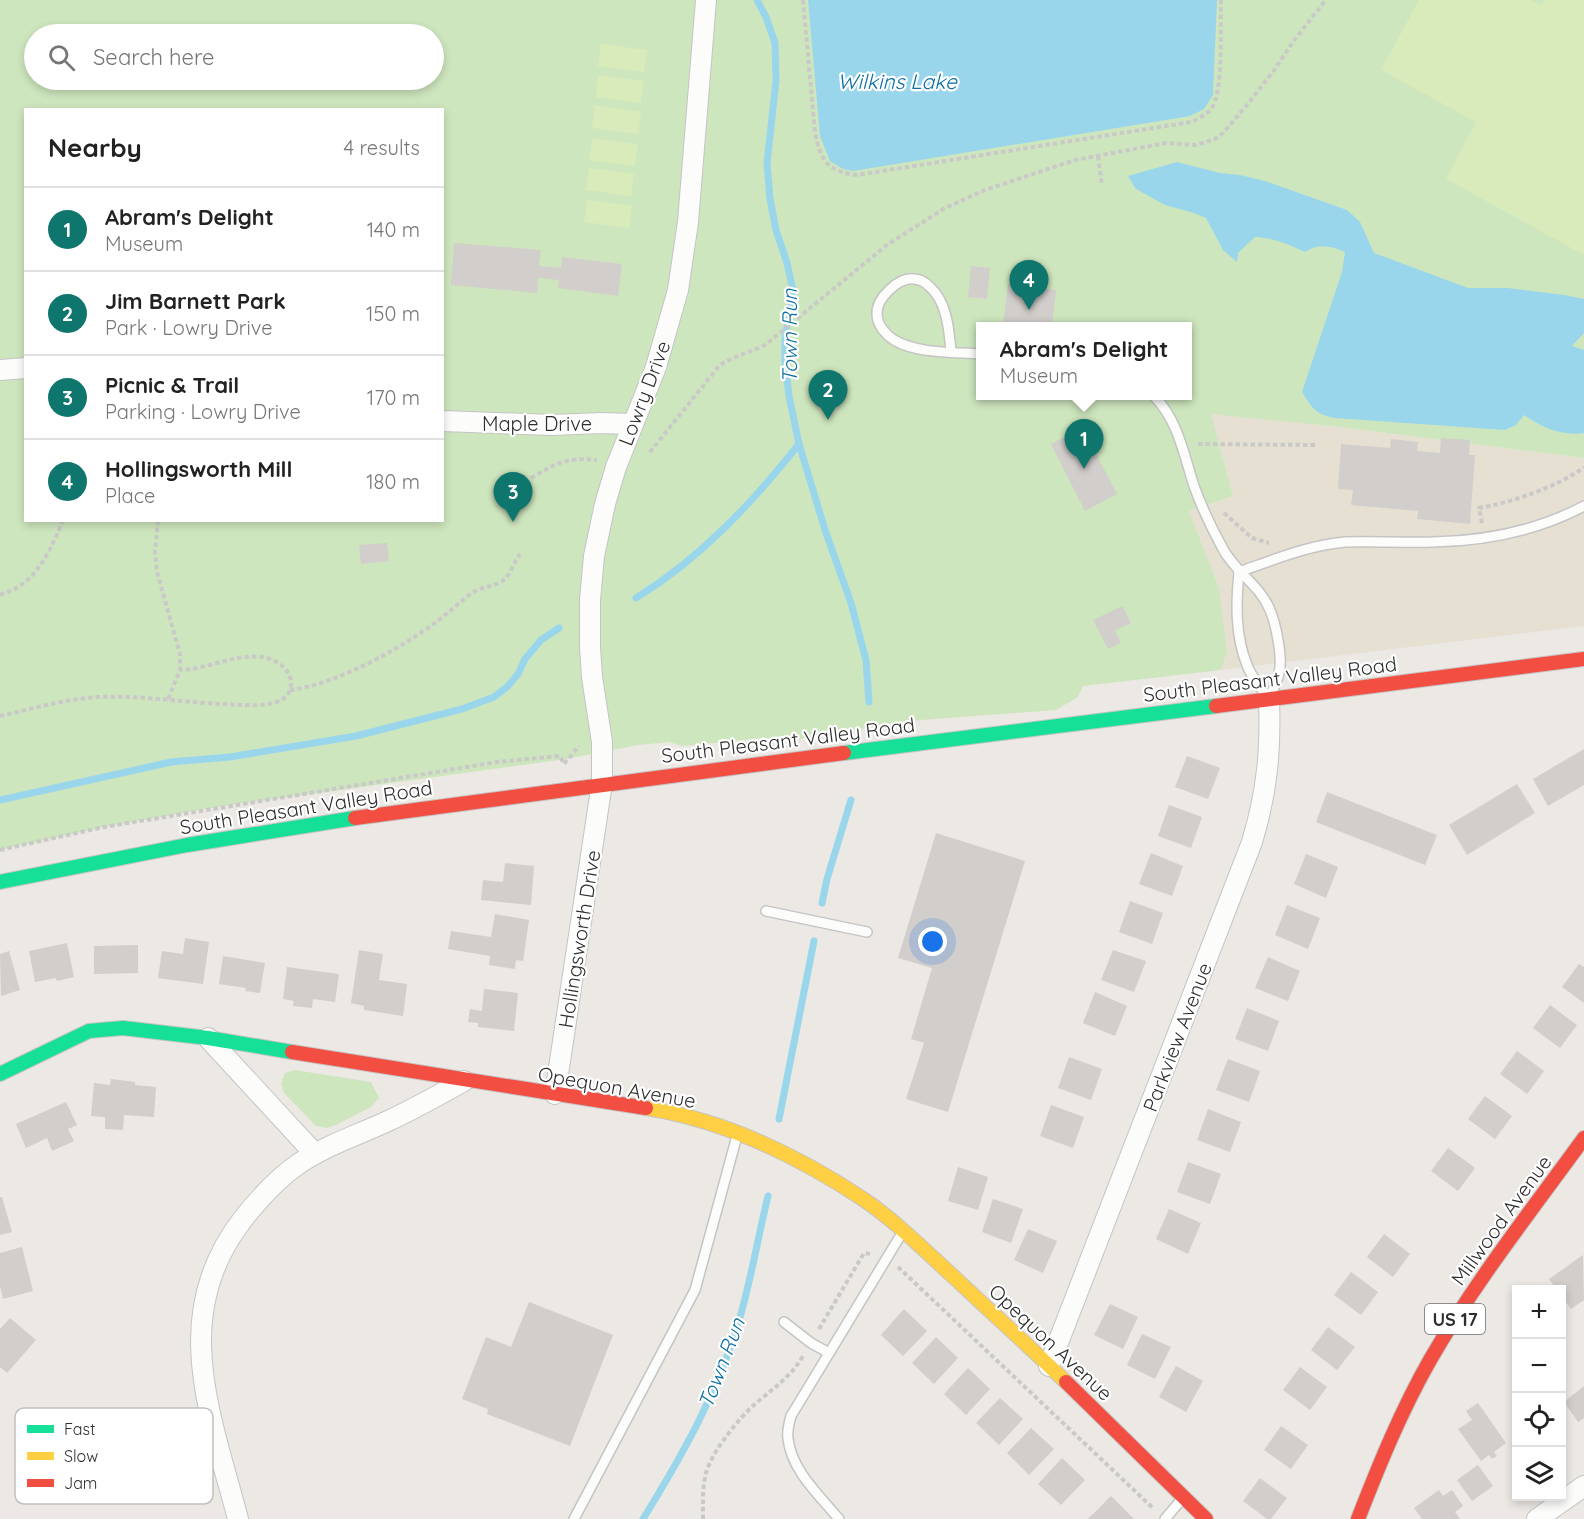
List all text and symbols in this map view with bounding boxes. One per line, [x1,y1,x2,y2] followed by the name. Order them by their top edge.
[24,24,444,90] search box
[45,41,78,74] icon: search
[93,43,214,71] text: Search here
[837,68,958,94] water label: Wilkins Lake
[48,131,142,164] text: Nearby
[344,135,420,160] text: 4 results
[105,203,274,231] text: Abram's Delight
[64,217,71,242] text: 1
[367,217,420,242] text: 140 m
[105,231,183,256] text: Museum
[1010,260,1048,310] pin: 4
[105,287,286,315] text: Jim Barnett Park
[776,288,802,383] water label: Town Run
[62,301,73,326] text: 2
[366,301,420,326] text: 150 m
[105,315,273,340] text: Park · Lowry Drive
[976,322,1192,400] popup
[1000,335,1168,363] text: Abram's Delight
[613,337,675,449] street label: Lowry Drive
[1000,363,1078,388] text: Museum
[808,370,848,420] pin: 2
[105,371,239,399] text: Picnic & Trail
[62,385,73,410] text: 3
[367,385,420,410] text: 170 m
[105,399,301,424] text: Parking · Lowry Drive
[482,411,592,436] street label: Maple Drive
[1064,420,1104,469] pin: 1
[105,455,292,483] text: Hollingsworth Mill
[62,469,73,494] text: 4
[366,469,420,494] text: 180 m
[494,472,532,522] pin: 3
[105,483,155,508] text: Place
[1142,651,1398,707] street label: South Pleasant Valley Road
[660,712,916,768] street label: South Pleasant Valley Road
[178,775,434,839] street label: South Pleasant Valley Road
[553,848,605,1030] street label: Hollingsworth Drive
[918,927,947,956] your location
[1137,959,1217,1115] street label: Parkview Avenue
[536,1061,698,1113] street label: Opequon Avenue
[1445,1150,1557,1290] street label: Millwood Avenue
[984,1278,1118,1406] street label: Opequon Avenue
[1512,1285,1566,1501] map controls
[1512,1285,1566,1339] button: +
[1425,1304,1485,1334] road number: US 17
[692,1313,750,1412] water label: Town Run
[1512,1339,1566,1393] button: −
[1512,1393,1566,1447] button: locate
[15,1408,213,1504] legend
[64,1419,95,1439] text: Fast
[64,1446,98,1466] text: Slow
[1512,1447,1566,1501] button: layers
[64,1473,97,1493] text: Jam

